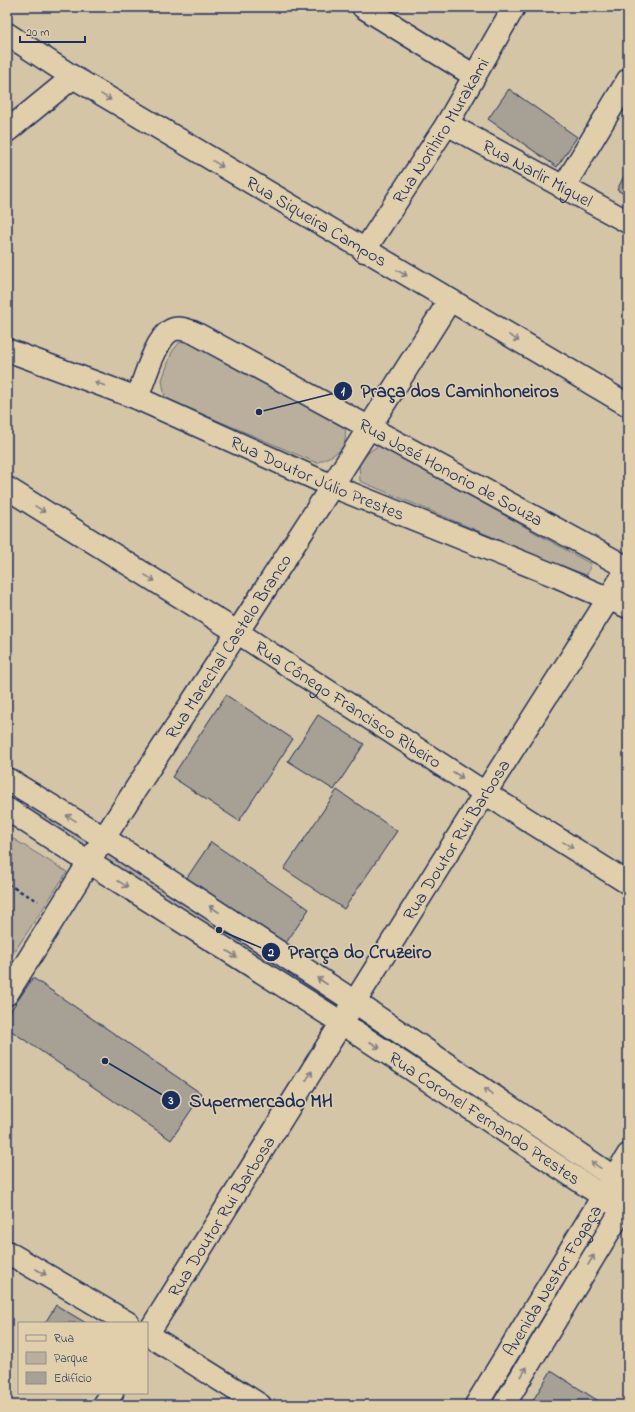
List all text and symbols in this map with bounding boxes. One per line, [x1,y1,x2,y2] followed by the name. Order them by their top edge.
[20,18,85,44] scale bar
[26,24,49,42] text: 20 m
[387,53,497,210] street label: Rua Norihiro Murakami
[100,94,112,102] one-way arrow
[477,134,596,215] street label: Rua Narlir Miguel
[212,160,224,168] one-way arrow
[240,171,391,275] street label: Rua Siqueira Campos
[396,269,408,277] one-way arrow
[508,335,520,343] one-way arrow
[333,375,567,406] callout: Praça dos Caminhoneiros
[361,379,559,406] text: Praça dos Caminhoneiros
[95,380,107,388] one-way arrow
[341,383,345,401] text: 1
[353,413,547,534] street label: Rua José Honorio de Souza
[225,431,408,529] street label: Rua Doutor Júlio Prestes
[34,505,45,513] one-way arrow
[160,550,299,745] street label: Rua Marechal Castelo Branco
[144,574,155,582] one-way arrow
[248,636,446,776] street label: Rua Cônego Francisco Ribeiro
[397,755,518,926] street label: Rua Doutor Rui Barbosa
[452,771,463,779] one-way arrow
[66,814,77,822] one-way arrow
[562,841,573,849] one-way arrow
[117,881,129,889] one-way arrow
[208,905,219,914] one-way arrow
[261,936,440,967] callout: Prarça do Cruzeiro
[288,940,432,967] text: Prarça do Cruzeiro
[267,944,274,962] text: 2
[226,950,237,958] one-way arrow
[317,976,328,985] one-way arrow
[369,1041,380,1049] one-way arrow
[383,1046,585,1193] street label: Rua Coronel Fernando Prestes
[306,1070,314,1082] one-way arrow
[161,1085,341,1116] callout: Supermercado MH
[483,1088,494,1096] one-way arrow
[189,1089,333,1116] text: Supermercado MH
[168,1092,174,1110] text: 3
[163,1131,283,1303] street label: Rua Doutor Rui Barbosa
[591,1161,602,1169] one-way arrow
[497,1201,610,1362] street label: Avenida Nestor Fogaça
[588,1254,596,1266] one-way arrow
[35,1269,47,1277] one-way arrow
[18,1322,148,1394] legend
[54,1330,74,1348] text: Rua
[54,1350,88,1368] text: Parque
[521,1366,529,1378] one-way arrow
[54,1370,92,1388] text: Edifício

